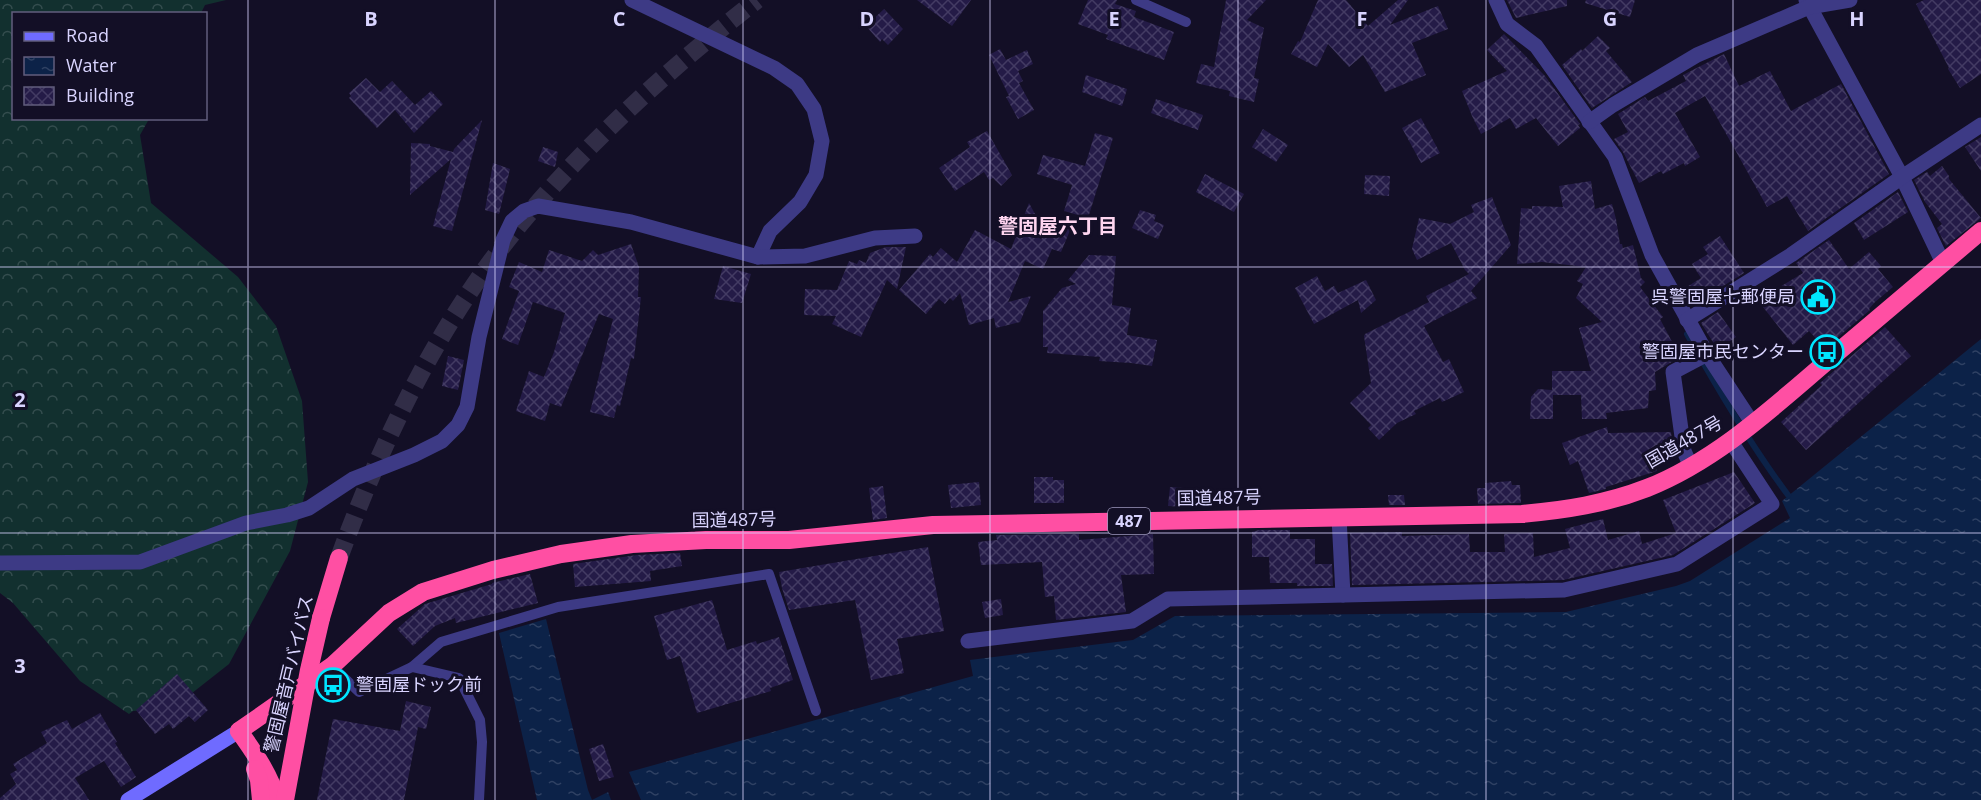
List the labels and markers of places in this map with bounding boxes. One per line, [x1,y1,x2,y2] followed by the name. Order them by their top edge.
[1800,279,1836,315] public building icon: 呉警固屋七郵便局
[1651,284,1795,308] place label: 呉警固屋七郵便局
[1809,334,1845,370] bus stop icon: 警固屋市民センター
[1642,339,1804,363] place label: 警固屋市民センター
[315,667,351,703] bus stop icon: 警固屋ドック前
[356,672,482,696] place label: 警固屋ドック前

